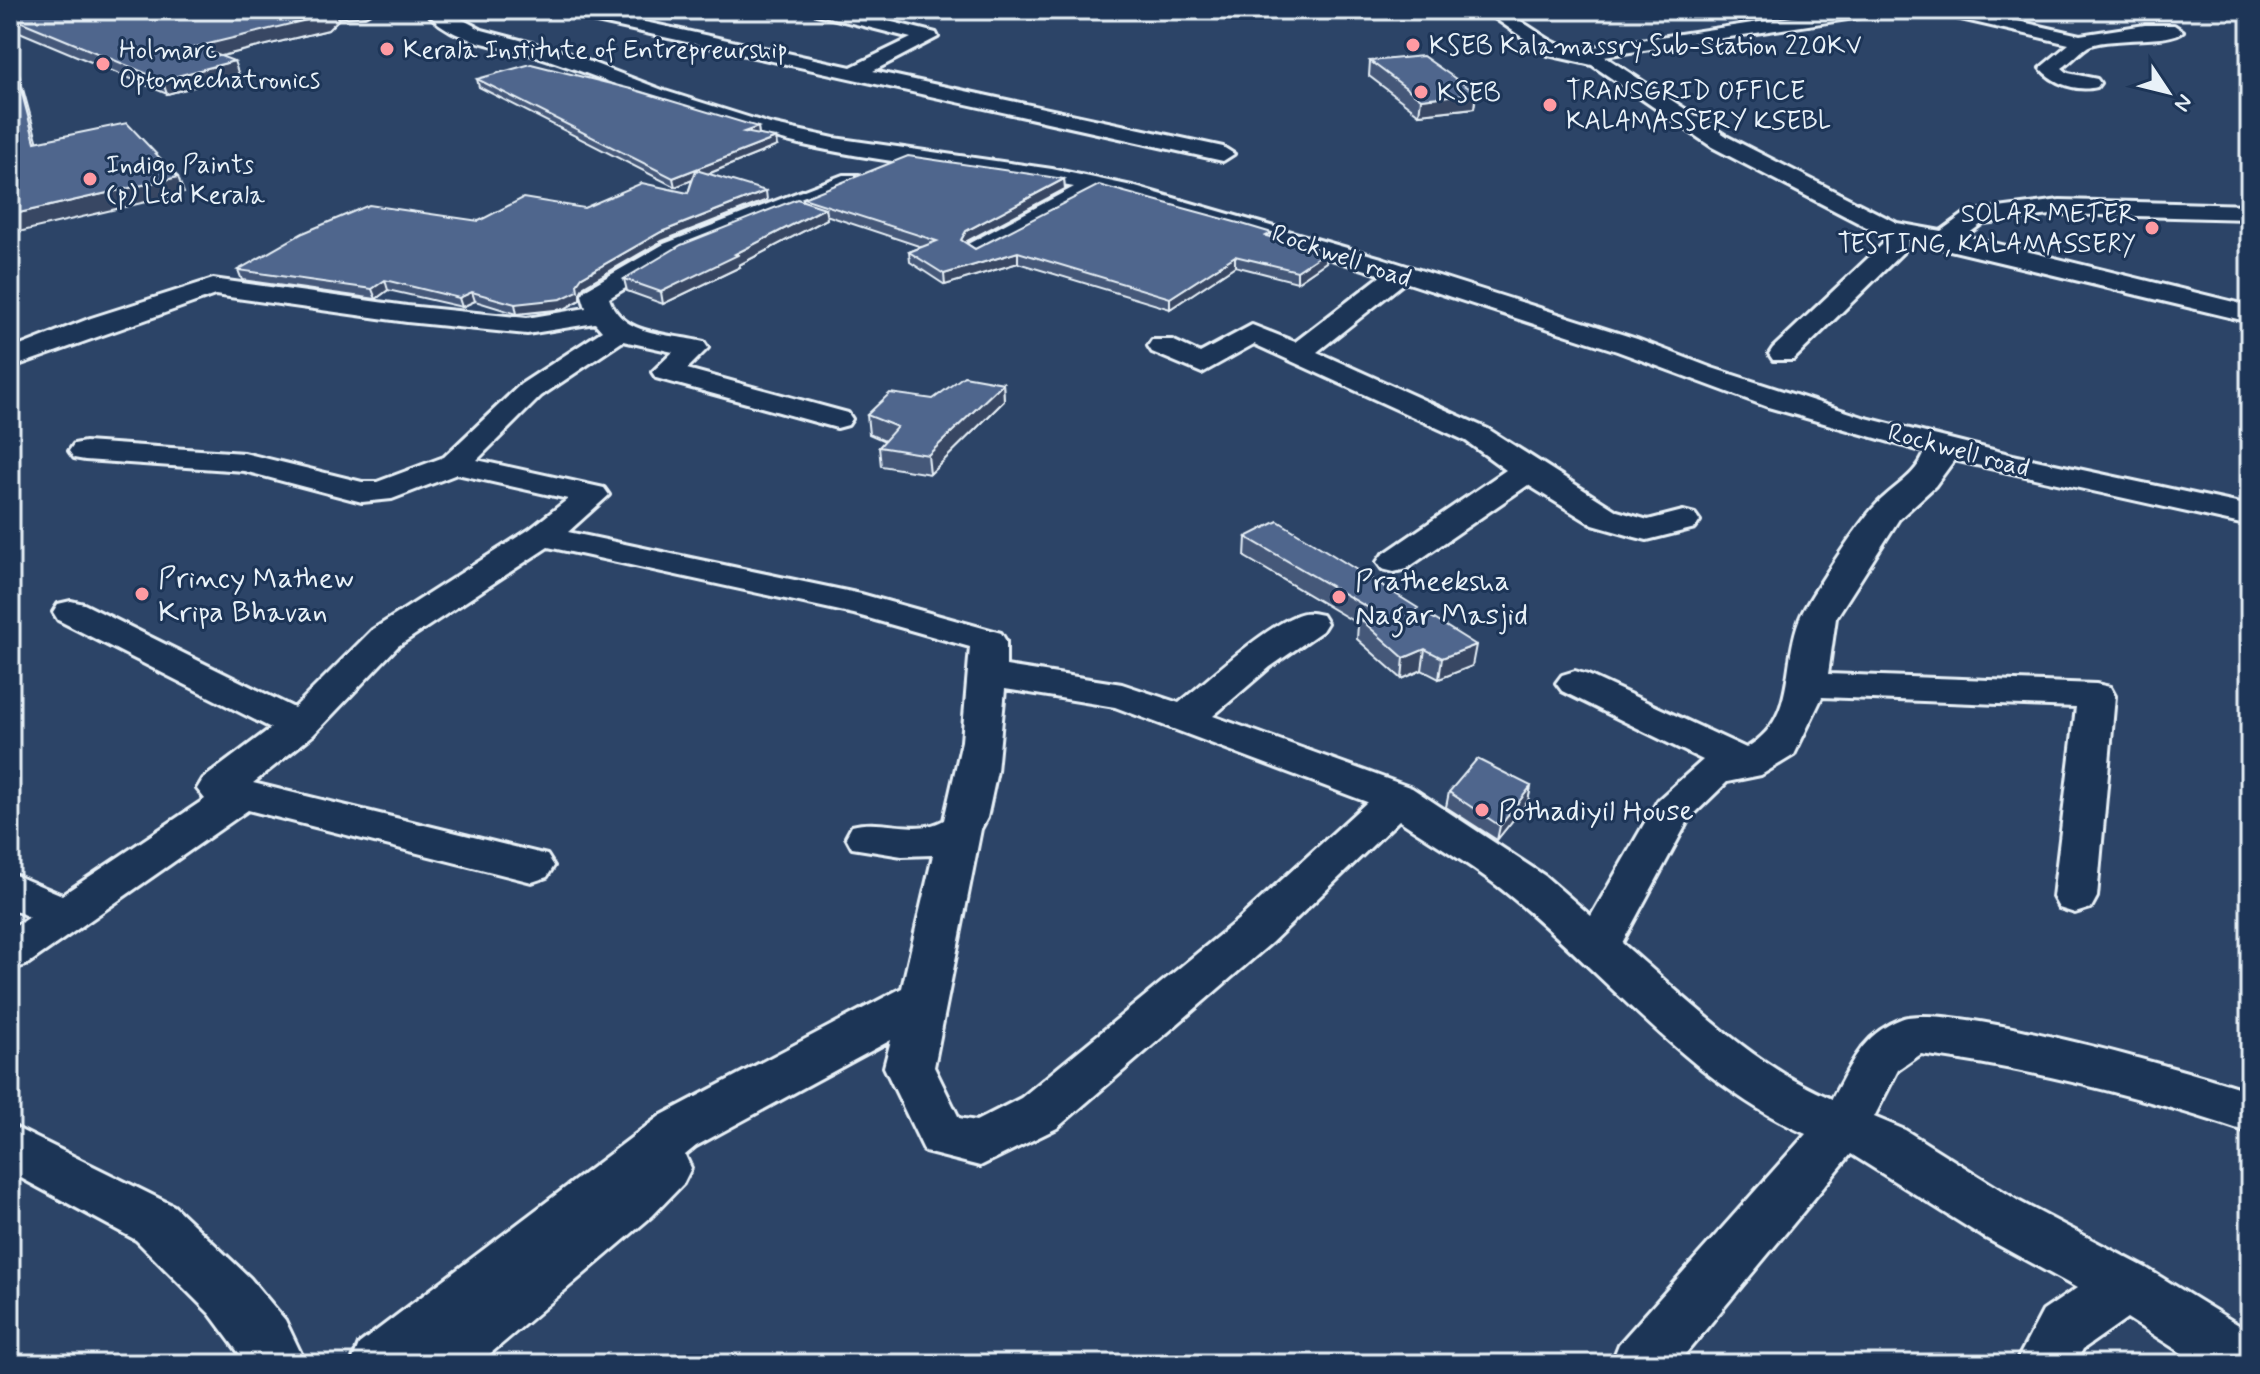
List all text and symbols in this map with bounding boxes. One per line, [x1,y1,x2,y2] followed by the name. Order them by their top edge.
[1429,30,1862,64] place label: KSEB Kalamassry Sub-Station 220KV
[119,34,320,98] place label: Holmarc Optomechatronics
[403,34,788,68] place label: Kerala Institute of Entrepreurship
[1404,36,1422,54] marker: KSEB Kalamassry Sub-Station 220KV
[378,40,396,58] marker: Kerala Institute of Entrepreurship
[2128,52,2208,132] north arrow
[94,55,112,73] marker: Holmarc Optomechatronics
[1566,75,1831,139] place label: TRANSGRID OFFICE KALAMASSERY KSEBL
[1437,77,1501,111] place label: KSEB
[1412,83,1430,101] marker: KSEB
[2167,88,2198,116] text: N
[1541,96,1559,114] marker: TRANSGRID OFFICE KALAMASSERY KSEBL
[106,149,265,213] place label: Indigo Paints (p) Ltd Kerala
[81,170,99,188] marker: Indigo Paints (p) Ltd Kerala
[1837,198,2136,262] place label: SOLAR METER TESTING, KALAMASSERY
[1267,217,1416,297] street label: Rockwell road
[2143,219,2161,237] marker: SOLAR METER TESTING, KALAMASSERY
[1884,416,2033,486] street label: Rockwell road
[158,559,354,632] place label: Princy Mathew Kripa Bhavan
[1355,562,1528,638] place label: Pratheeksha Nagar Masjid
[133,585,151,603] marker: Princy Mathew Kripa Bhavan
[1330,588,1348,606] marker: Pratheeksha Nagar Masjid
[1498,792,1694,831] place label: Pothadiyil House
[1473,801,1491,819] marker: Pothadiyil House

